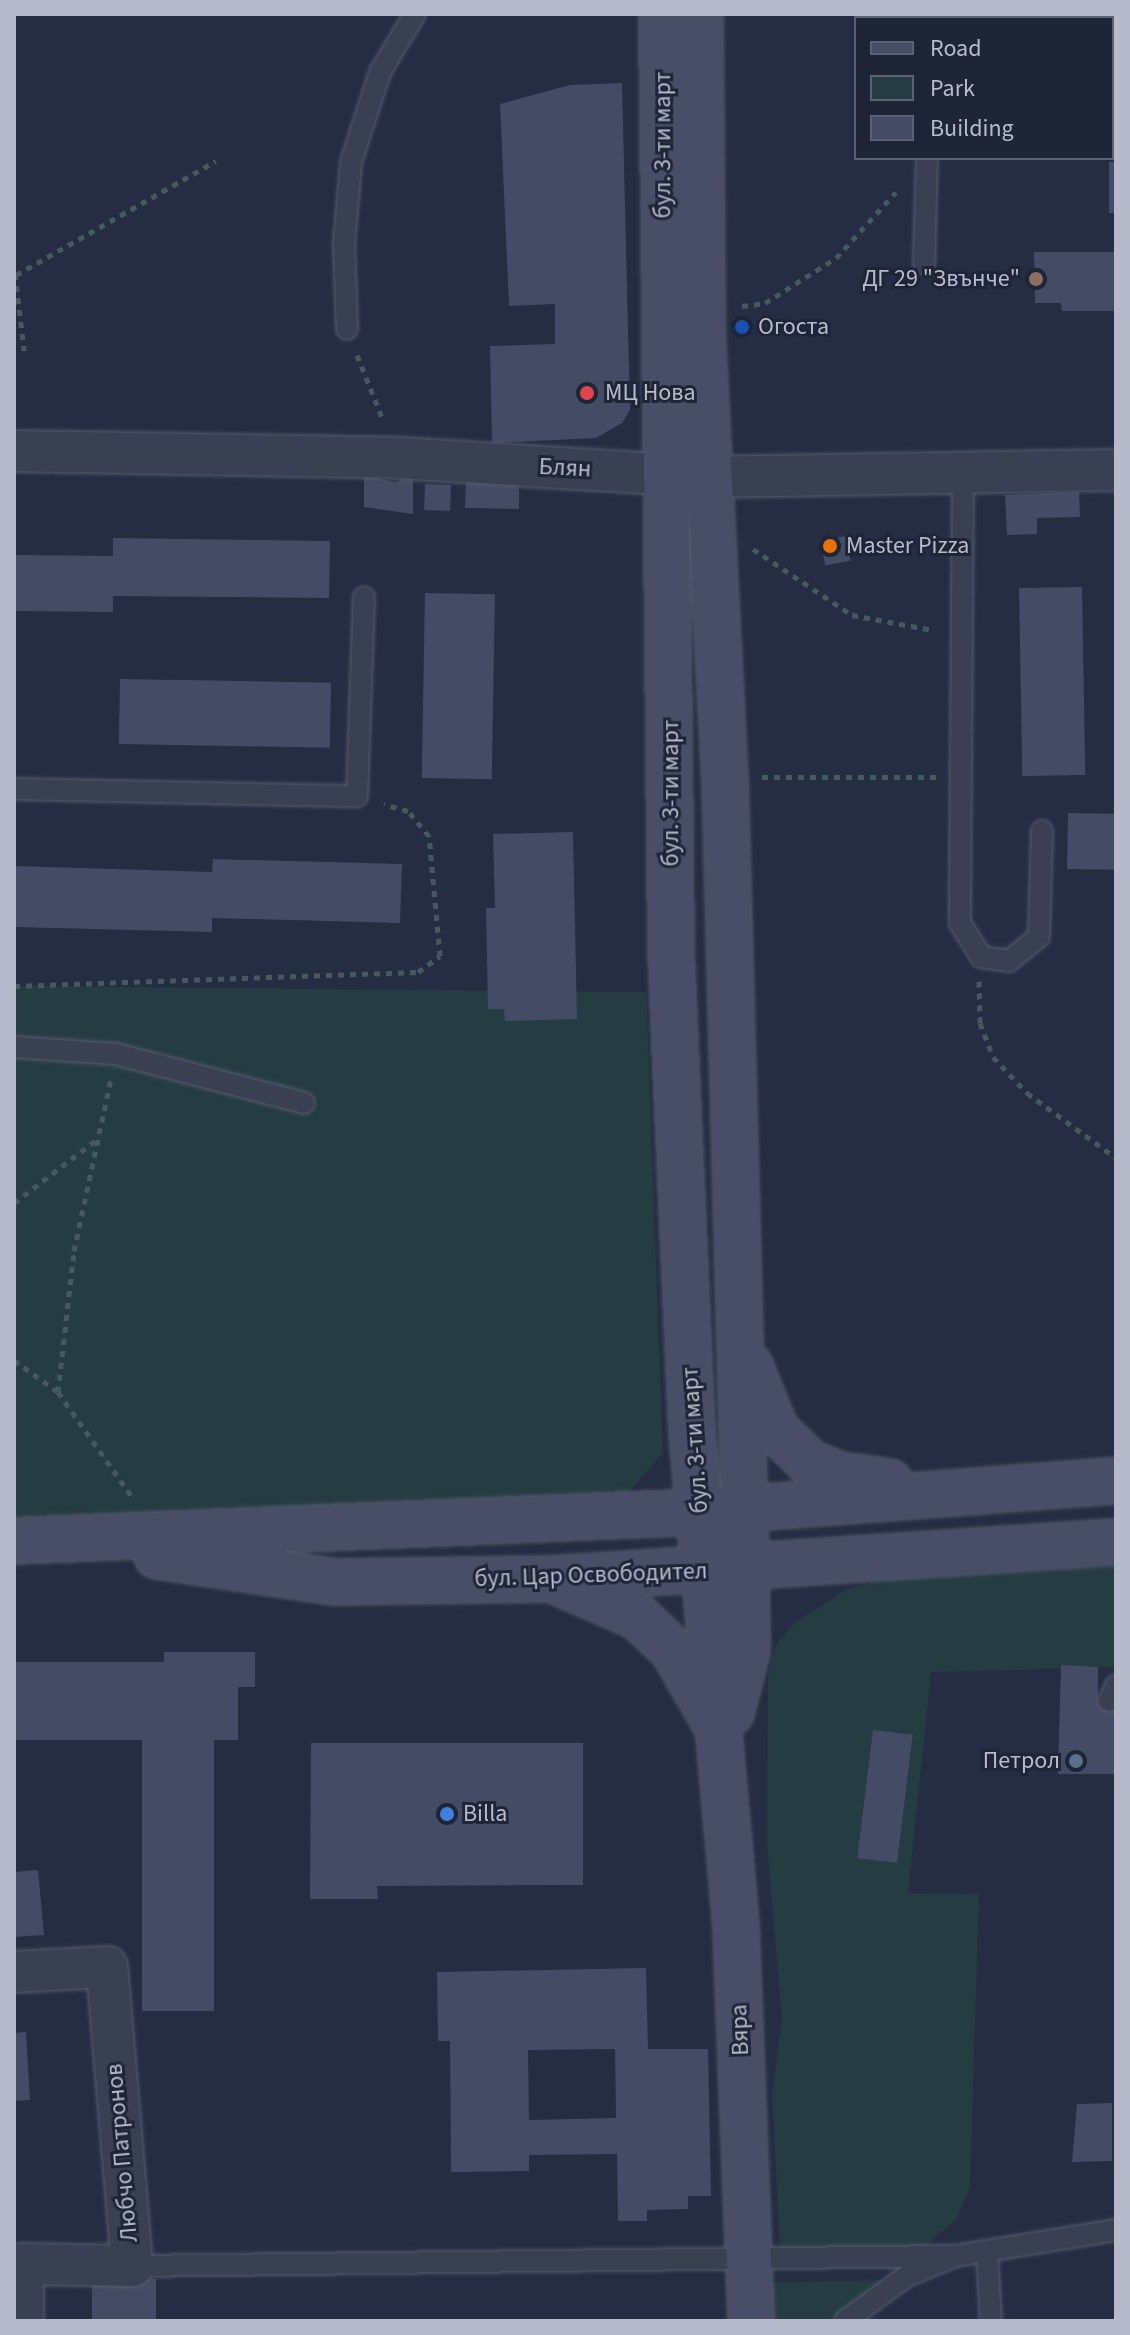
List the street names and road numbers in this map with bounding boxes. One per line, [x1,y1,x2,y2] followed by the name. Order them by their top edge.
[649,72,677,218] street label: бул. 3-ти март
[538,452,592,484] street label: Блян
[657,720,685,866] street label: бул. 3-ти март
[676,1366,714,1514] street label: бул. 3-ти март
[474,1557,708,1593] street label: бул. Цар Освободител
[725,2004,755,2056] street label: Вяра
[100,2063,144,2243] street label: Любчо Патронов

